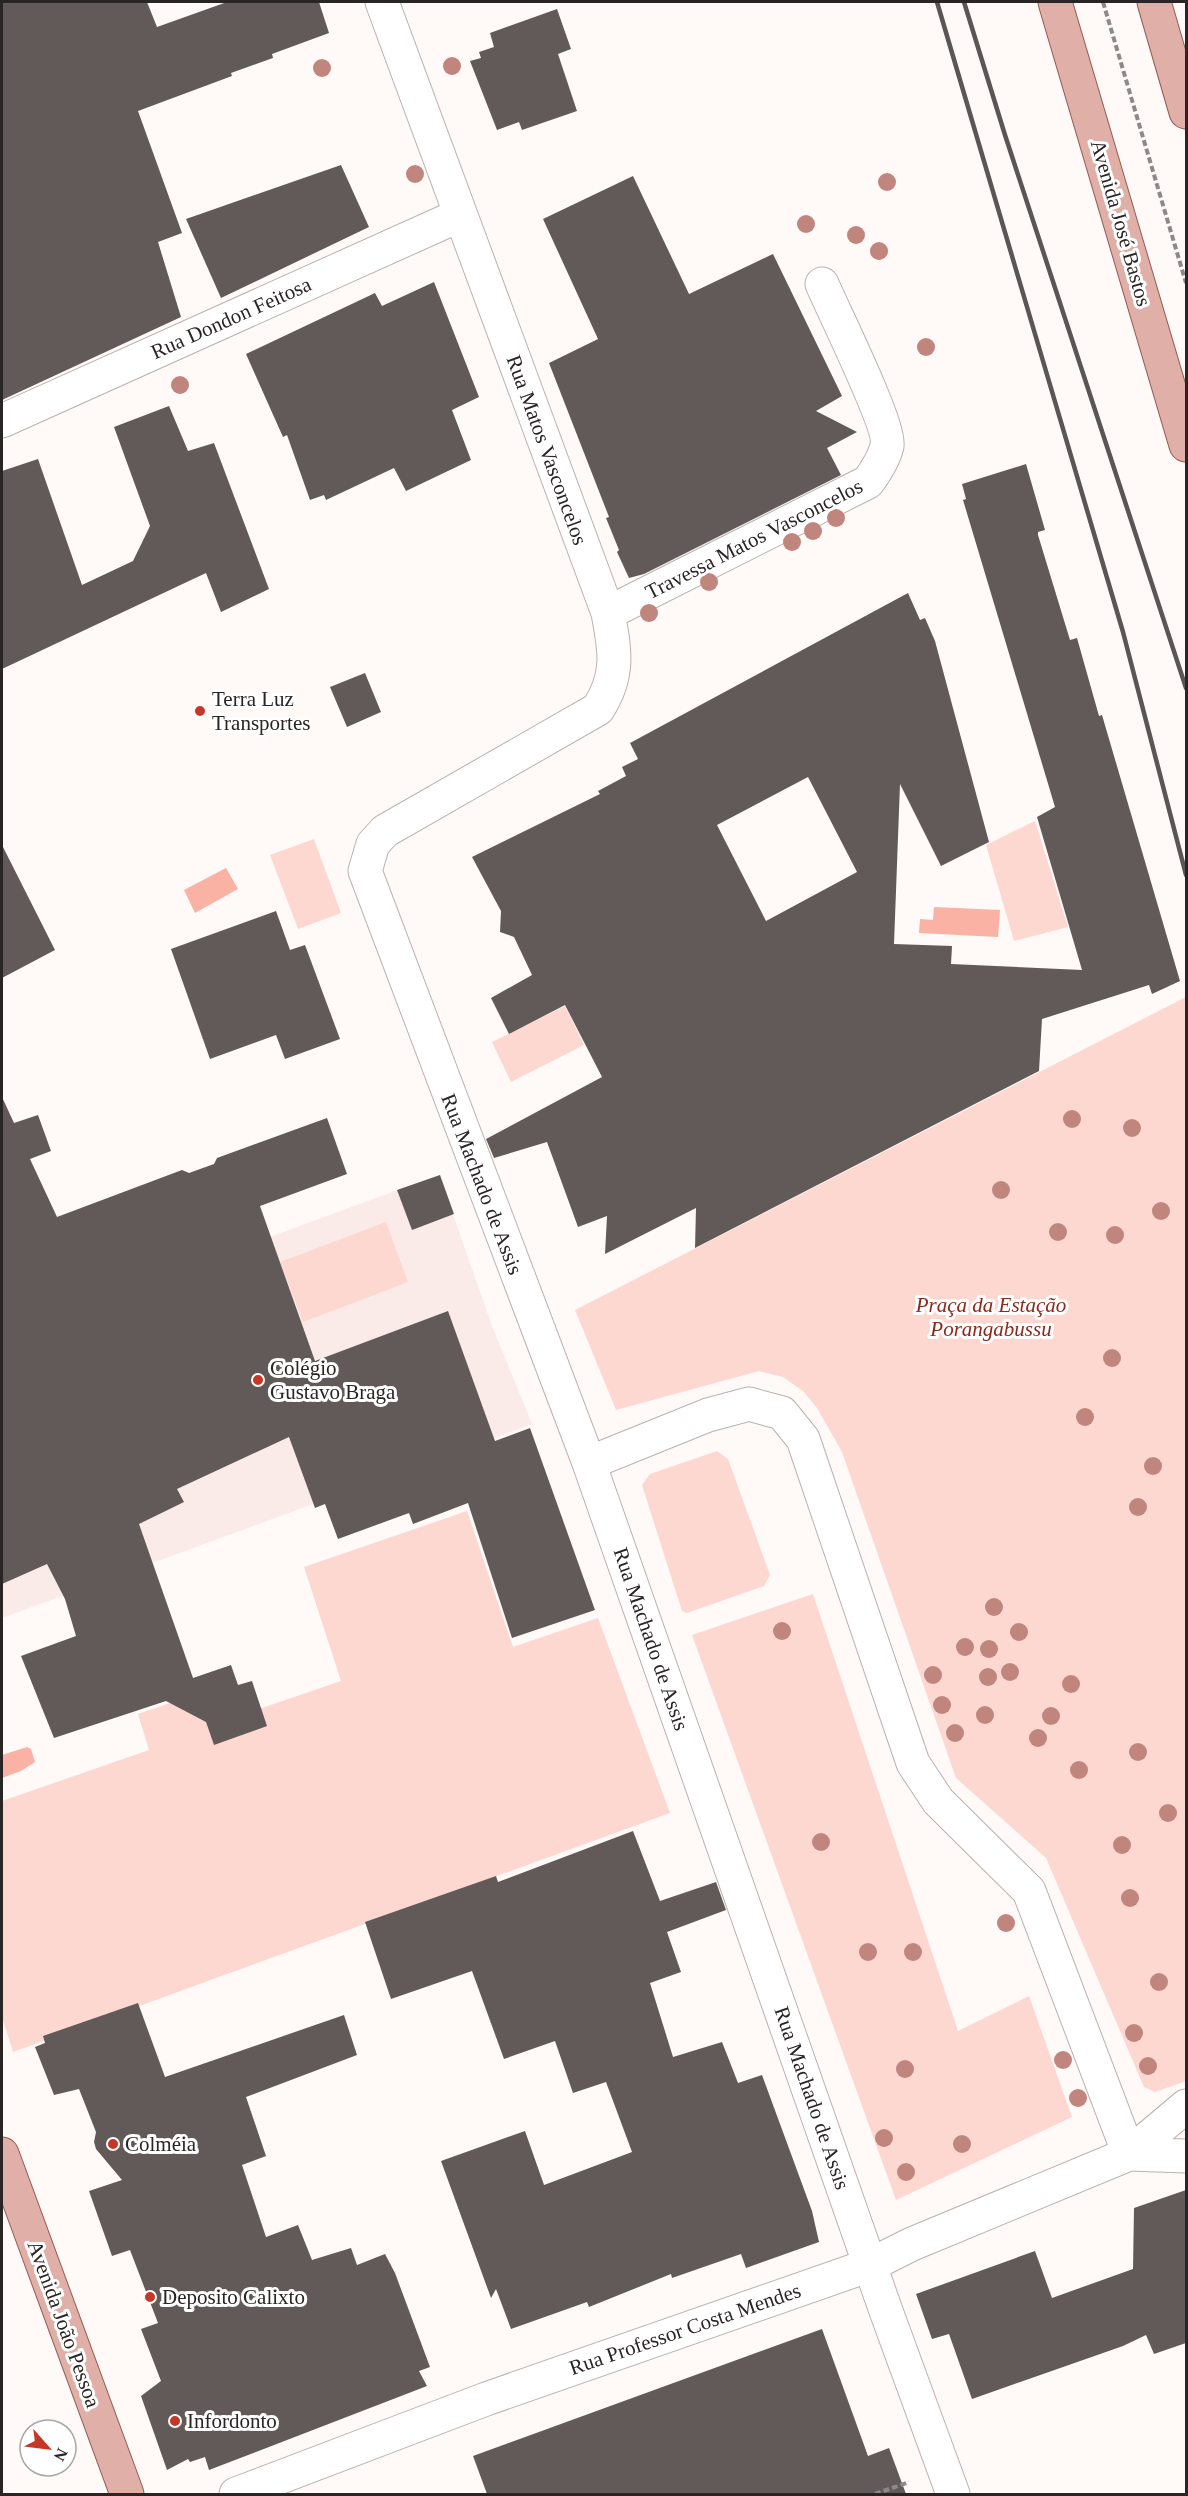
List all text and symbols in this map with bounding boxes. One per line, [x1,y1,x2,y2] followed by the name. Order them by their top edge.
[1086,137,1156,309] street label: Avenida José Bastos
[147,272,315,364] street label: Rua Dondon Feitosa
[501,352,593,548] street label: Rua Matos Vasconcelos
[641,474,867,604] street label: Travessa Matos Vasconcelos
[212,687,310,735] place label: Terra Luz Transportes
[193,704,207,718] marker: Terra Luz Transportes
[436,1090,528,1278] street label: Rua Machado de Assis
[915,1293,1066,1341] park label: Praça da Estação Porangabussu
[270,1356,396,1404] place label: Colégio Gustavo Braga
[251,1373,265,1387] marker: Colégio Gustavo Braga
[608,1544,694,1734] street label: Rua Machado de Assis
[769,2003,855,2193] street label: Rua Machado de Assis
[125,2132,197,2156] place label: Colméia
[106,2137,120,2151] marker: Colméia
[23,2237,106,2411] street label: Avenida João Pessoa
[566,2278,804,2380] street label: Rua Professor Costa Mendes
[162,2285,305,2309] place label: Deposito Calixto
[143,2290,157,2304] marker: Deposito Calixto
[187,2409,277,2433] place label: Infordonto
[168,2414,182,2428] marker: Infordonto
[18,2418,78,2478] north arrow
[50,2446,71,2464] text: N

